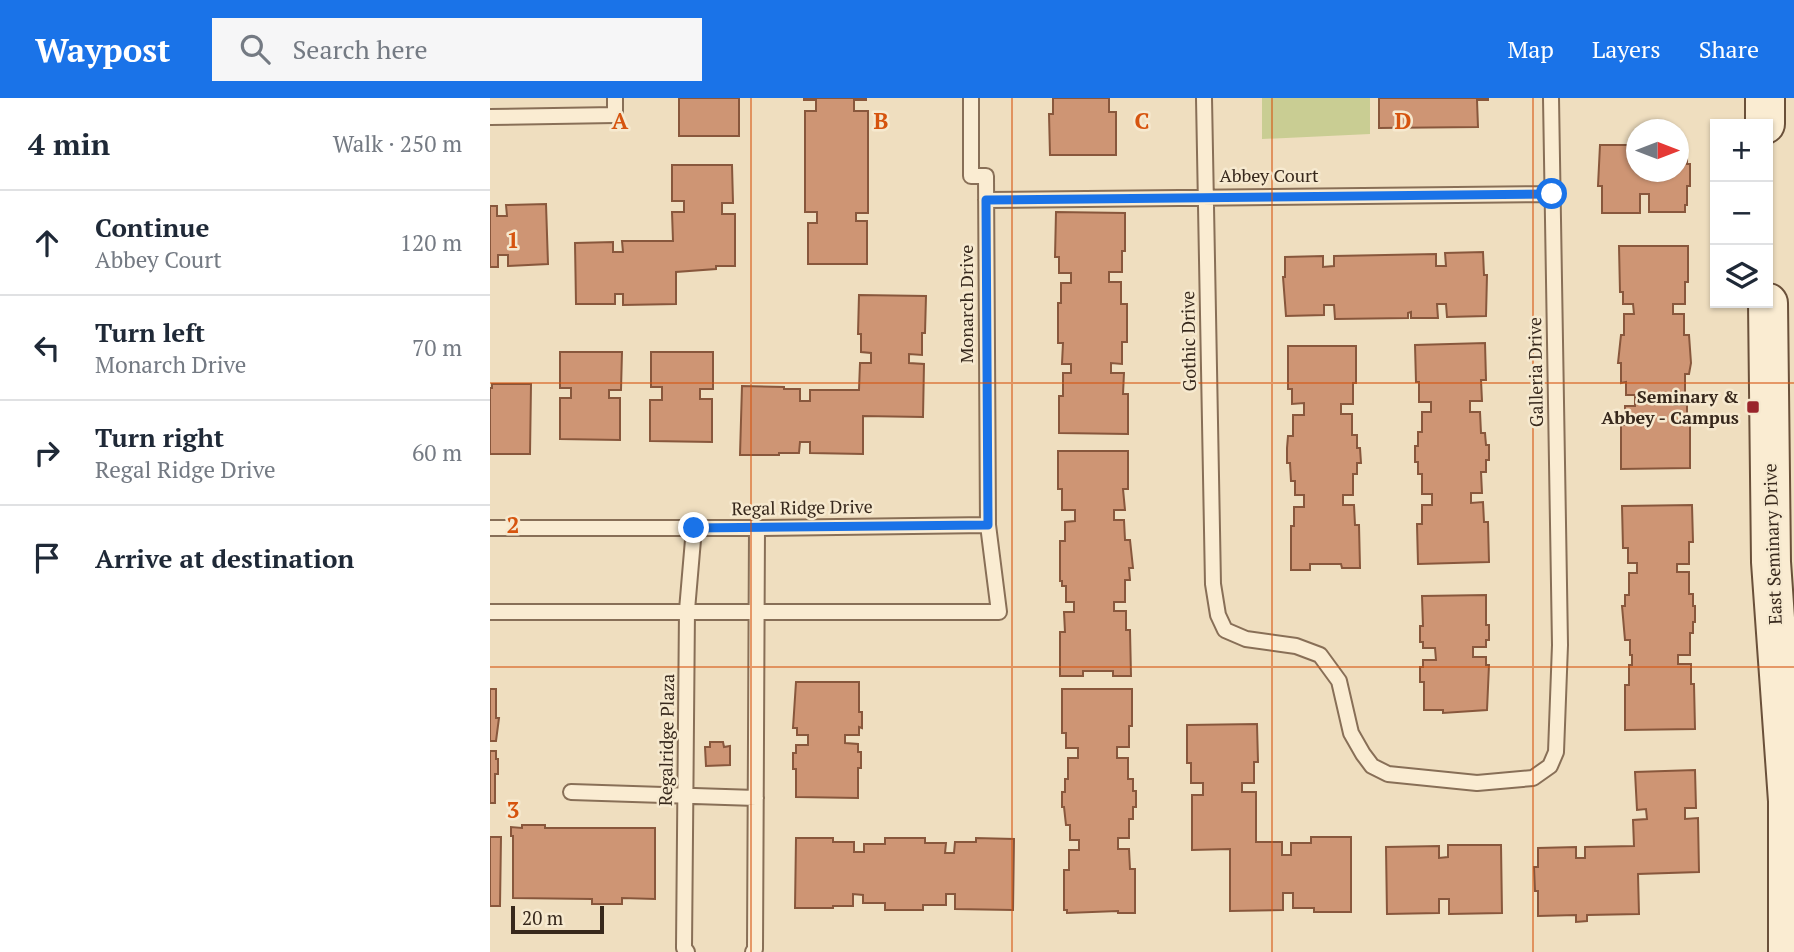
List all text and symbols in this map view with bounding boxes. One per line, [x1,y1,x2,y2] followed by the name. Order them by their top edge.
[212,18,702,81] search box
[35,28,170,71] text: Waypost
[236,30,274,68] icon: search
[292,32,428,66] text: Search here
[1507,33,1554,65] text: Map
[1592,33,1661,65] text: Layers
[1699,33,1759,65] text: Share
[612,105,629,136] text: A
[874,105,889,136] text: B
[1135,105,1150,136] text: C
[1395,105,1412,136] text: D
[1626,119,1689,182] north arrow
[1710,119,1773,308] map controls
[1710,119,1773,182] button: +
[28,124,110,164] text: 4 min
[333,128,462,159] text: Walk · 250 m
[1219,163,1319,187] street label: Abbey Court
[1536,178,1567,209] route start
[1710,182,1773,245] button: −
[95,210,209,244] text: Continue
[28,224,66,262] icon: ahead
[507,224,520,255] text: 1
[400,227,462,258] text: 120 m
[95,244,222,275] text: Abbey Court
[954,245,978,363] street label: Monarch Drive
[1710,245,1773,308] button: layers
[1175,291,1201,391] street label: Gothic Drive
[95,315,205,349] text: Turn left
[1522,317,1548,427] street label: Galleria Drive
[28,329,66,367] icon: left
[412,332,462,363] text: 70 m
[95,349,246,380] text: Monarch Drive
[1601,384,1739,429] place label: Seminary & Abbey - Campus
[1745,399,1761,415] marker: Seminary & Abbey - Campus
[95,420,224,454] text: Turn right
[28,434,66,472] icon: right
[412,437,462,468] text: 60 m
[95,454,275,485] text: Regal Ridge Drive
[1757,463,1787,625] street label: East Seminary Drive
[731,494,873,520] street label: Regal Ridge Drive
[507,509,520,540] text: 2
[678,512,709,543] route end
[28,539,66,577] icon: arrive
[95,541,354,575] text: Arrive at destination
[653,674,679,806] street label: Regalridge Plaza
[507,794,520,825] text: 3
[511,903,604,935] scale bar
[522,905,563,930] text: 20 m

